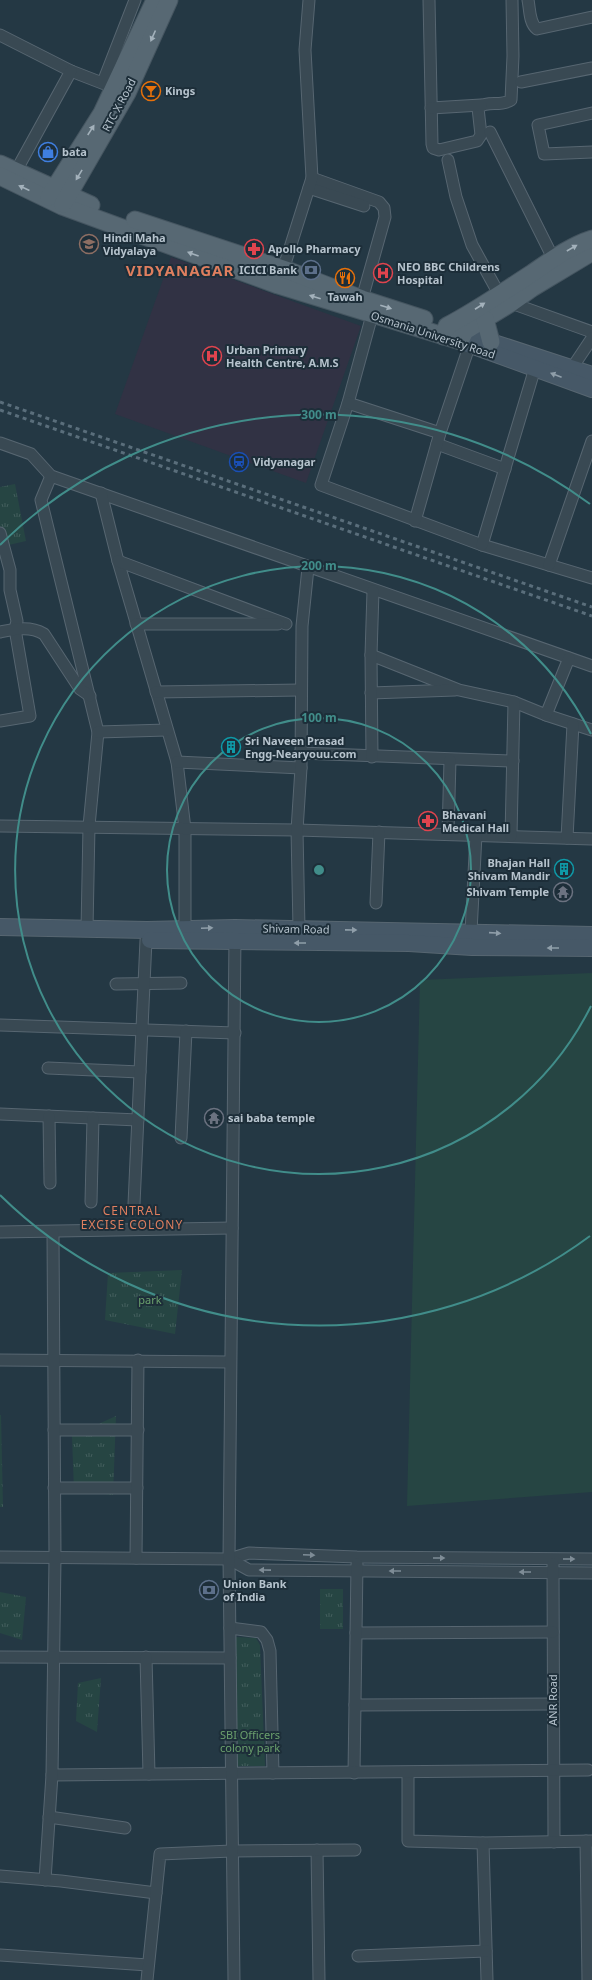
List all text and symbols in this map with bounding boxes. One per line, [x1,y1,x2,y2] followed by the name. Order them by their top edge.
[150,30,156,41] one-way arrow
[98,76,139,134] street label: RTC X Road
[140,80,162,102] bar icon: Kings
[165,83,196,98] place label: Kings
[87,125,95,135] one-way arrow
[37,141,59,163] shop icon: bata
[62,144,87,159] place label: bata
[75,170,83,180] one-way arrow
[18,185,29,191] one-way arrow
[103,230,166,258] place label: Hindi Maha Vidyalaya
[78,233,100,255] school or university icon: Hindi Maha Vidyalaya
[243,238,265,260] pharmacy icon: Apollo Pharmacy
[268,241,361,256] place label: Apollo Pharmacy
[566,244,578,251] one-way arrow
[186,250,198,256] one-way arrow
[300,259,322,281] bank icon: ICICI Bank
[397,259,500,287] place label: NEO BBC Childrens Hospital
[126,260,234,280] district label: VIDYANAGAR
[239,262,297,277] place label: ICICI Bank
[372,262,394,284] hospital icon: NEO BBC Childrens Hospital
[334,267,356,289] restaurant icon: Tawah
[327,289,363,304] place label: Tawah
[309,294,321,300] one-way arrow
[475,302,485,310] one-way arrow
[380,304,392,310] one-way arrow
[369,307,497,362] street label: Osmania University Road
[226,342,339,370] place label: Urban Primary Health Centre, A.M.S
[201,345,223,367] hospital icon: Urban Primary Health Centre, A.M.S
[549,372,561,378] one-way arrow
[301,406,337,423] text: 300 m
[228,451,250,473] station icon: Vidyanagar
[253,454,316,469] place label: Vidyanagar
[301,557,337,574] text: 200 m
[301,709,337,726] text: 100 m
[245,733,357,761] place label: Sri Naveen Prasad Engg-Nearyouu.com
[220,736,242,758] building icon: Sri Naveen Prasad Engg-Nearyouu.com
[442,807,509,835] place label: Bhavani Medical Hall
[417,810,439,832] pharmacy icon: Bhavani Medical Hall
[468,855,550,883] place label: Bhajan Hall Shivam Mandir
[553,858,575,880] building icon: Bhajan Hall Shivam Mandir
[312,863,326,877] centre of rings
[552,881,574,903] temple icon: Shivam Temple
[466,884,549,899] place label: Shivam Temple
[262,920,330,937] street label: Shivam Road
[201,925,213,932] one-way arrow
[345,927,358,933] one-way arrow
[489,930,501,937] one-way arrow
[293,940,306,946] one-way arrow
[546,945,559,951] one-way arrow
[203,1107,225,1129] temple icon: sai baba temple
[228,1110,315,1125] place label: sai baba temple
[81,1202,183,1233] district label: CENTRAL EXCISE COLONY
[138,1292,162,1307] park label: park
[303,1552,315,1559] one-way arrow
[433,1555,446,1561] one-way arrow
[563,1555,575,1562] one-way arrow
[258,1567,271,1573] one-way arrow
[388,1568,401,1574] one-way arrow
[518,1569,531,1575] one-way arrow
[223,1576,287,1604] place label: Union Bank of India
[198,1579,220,1601] bank icon: Union Bank of India
[545,1674,560,1726] street label: ANR Road
[220,1727,280,1755] park label: SBI Officers colony park

